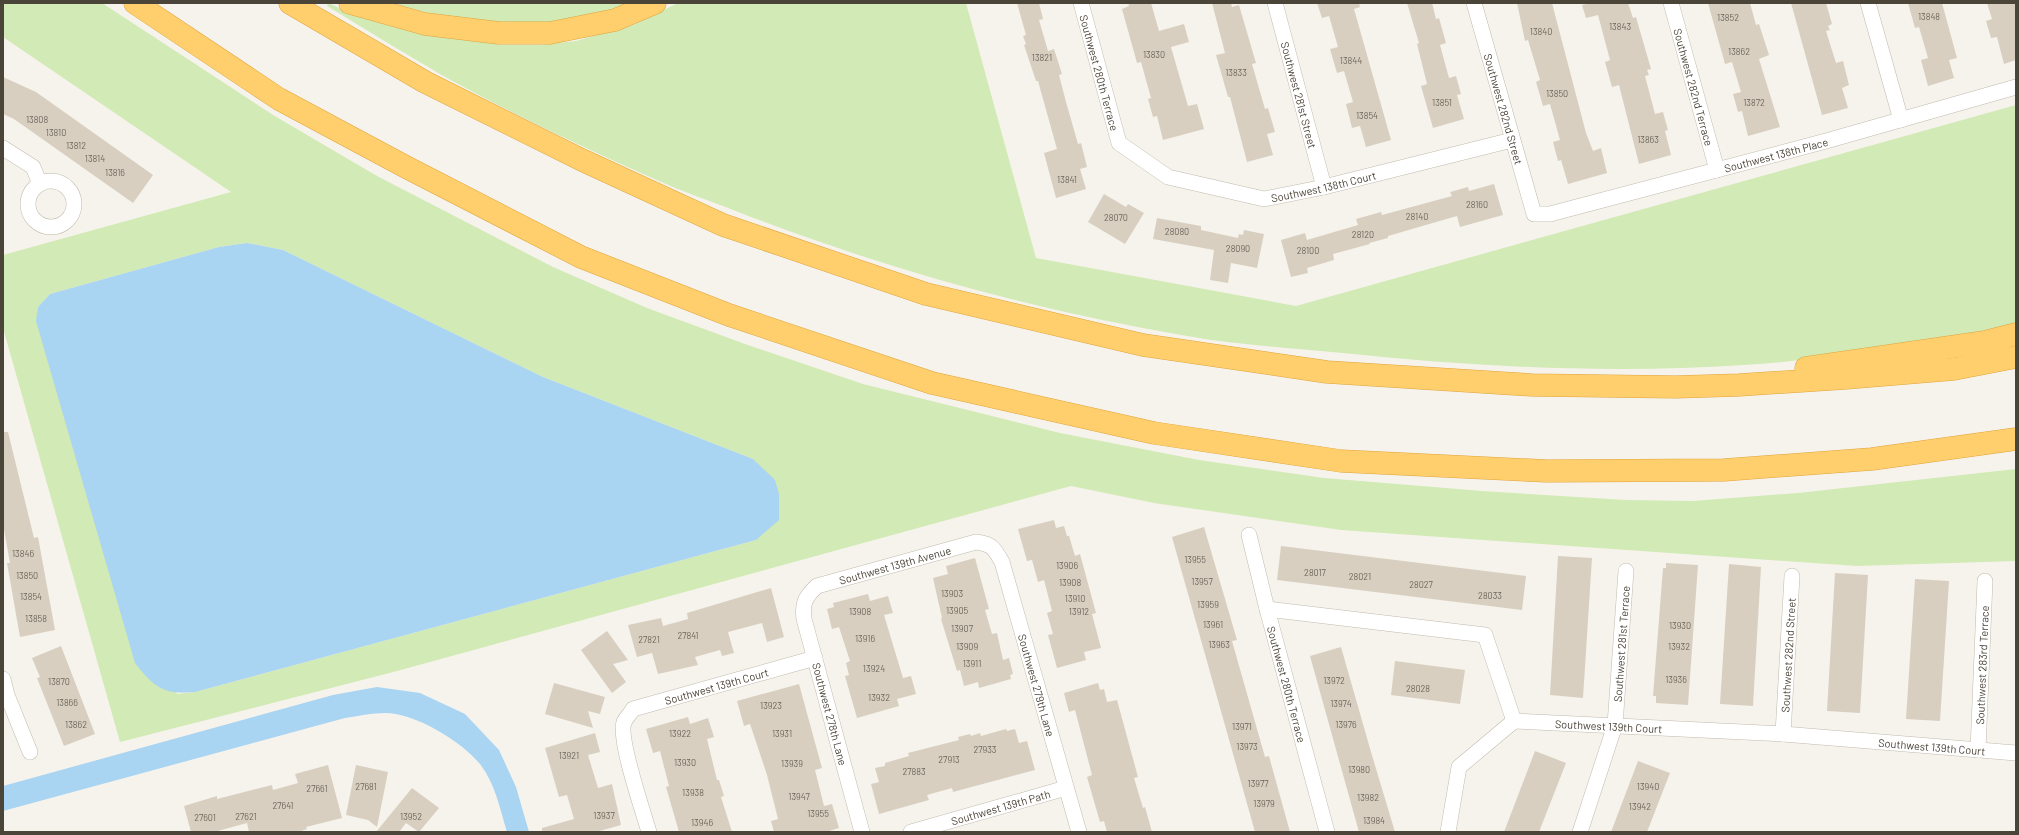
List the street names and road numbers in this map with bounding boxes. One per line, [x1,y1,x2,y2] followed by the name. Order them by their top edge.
[1078,13,1122,132] street label: Southwest 280th Terrace
[1672,27,1717,147] street label: Southwest 282nd Terrace
[1279,40,1320,150] street label: Southwest 281st Street
[1482,52,1526,166] street label: Southwest 282nd Street
[1723,134,1829,174] street label: Southwest 138th Place
[1270,168,1377,204] street label: Southwest 138th Court
[837,543,952,586] street label: Southwest 139th Avenue
[1610,585,1631,702] street label: Southwest 281st Terrace
[1778,597,1797,713] street label: Southwest 282nd Street
[1973,605,1990,725] street label: Southwest 283rd Terrace
[1265,625,1309,744] street label: Southwest 280th Terrace
[1016,632,1058,738] street label: Southwest 279th Lane
[810,661,850,767] street label: Southwest 278th Lane
[663,665,770,706] street label: Southwest 139th Court
[1555,716,1663,735] street label: Southwest 139th Court
[1878,735,1986,757] street label: Southwest 139th Court
[949,786,1052,827] street label: Southwest 139th Path

